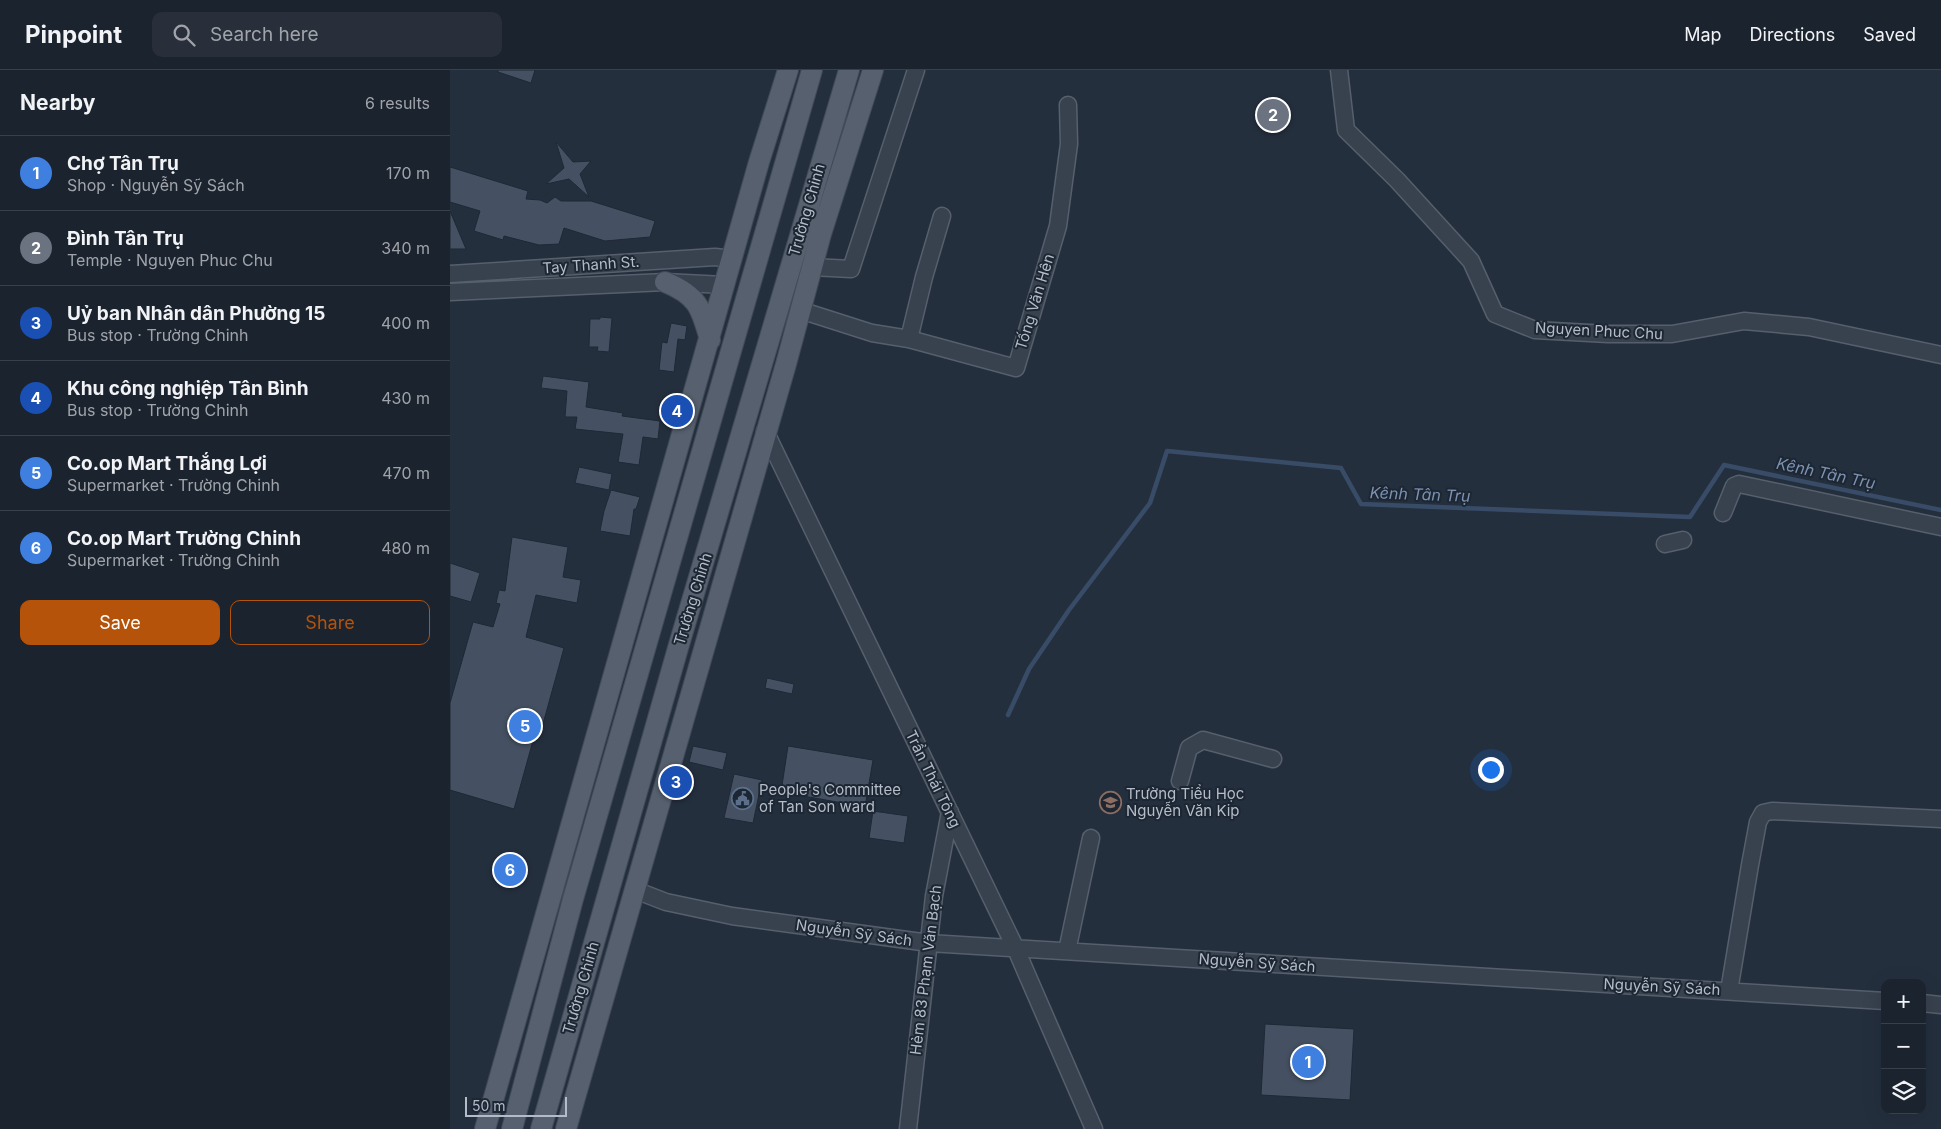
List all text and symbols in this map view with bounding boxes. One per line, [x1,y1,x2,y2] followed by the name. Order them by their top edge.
[152,12,502,57] search box
[25,20,122,49] text: Pinpoint
[170,21,198,49] icon: search
[210,23,319,46] text: Search here
[1684,24,1722,45] text: Map
[1750,24,1835,45] text: Directions
[1863,24,1916,45] text: Saved
[20,90,95,115] text: Nearby
[365,93,430,113] text: 6 results
[1257,96,1289,134] pin: 2
[67,152,179,175] text: Chợ Tân Trụ
[784,161,829,258] street label: Trường Chinh
[33,163,39,183] text: 1
[386,163,430,183] text: 170 m
[67,175,245,195] text: Shop · Nguyễn Sỹ Sách
[67,227,184,250] text: Đình Tân Trụ
[31,238,41,258] text: 2
[381,238,430,258] text: 340 m
[67,250,273,270] text: Temple · Nguyen Phuc Chu
[1011,251,1058,352] street label: Tống Văn Hên
[542,252,640,277] street label: Tay Thanh St.
[67,302,325,325] text: Uỷ ban Nhân dân Phường 15
[31,313,41,333] text: 3
[381,313,430,333] text: 400 m
[1535,318,1664,343] street label: Nguyen Phuc Chu
[67,325,248,345] text: Bus stop · Trường Chinh
[67,377,309,400] text: Khu công nghiệp Tân Bình
[31,388,41,408] text: 4
[381,388,430,408] text: 430 m
[661,392,693,430] pin: 4
[67,400,248,420] text: Bus stop · Trường Chinh
[67,452,267,475] text: Co.op Mart Thắng Lợi
[1775,453,1877,493] water label: Kênh Tân Trụ
[31,463,41,483] text: 5
[382,463,430,483] text: 470 m
[67,475,280,495] text: Supermarket · Trường Chinh
[1369,482,1471,506] water label: Kênh Tân Trụ
[67,527,301,550] text: Co.op Mart Trường Chinh
[31,538,41,558] text: 6
[381,538,430,558] text: 480 m
[67,550,280,570] text: Supermarket · Trường Chinh
[669,550,716,647] street label: Trường Chinh
[20,600,220,645] button: Save
[230,600,430,645] button: Share
[509,707,541,745] pin: 5
[902,727,965,831] street label: Trần Thái Tông
[1478,757,1504,783] your location
[660,763,692,801] pin: 3
[759,780,901,816] place label: People's Committee of Tan Son ward
[1126,784,1244,820] place label: Trường Tiểu Học Nguyễn Văn Kip
[731,787,755,811] public building icon: People's Committee of Tan Son ward
[1098,791,1122,815] school or university icon: Trường Tiểu Học Nguyễn Văn Kip
[494,851,526,889] pin: 6
[906,884,945,1056] street label: Hẻm 83 Phạm Văn Bạch
[795,915,913,950] street label: Nguyễn Sỹ Sách
[558,939,603,1036] street label: Trường Chinh
[1198,949,1316,976] street label: Nguyễn Sỹ Sách
[1603,974,1721,999] street label: Nguyễn Sỹ Sách
[1881,979,1926,1114] map controls
[1881,979,1926,1024] button: +
[1881,1024,1926,1069] button: −
[1292,1043,1324,1081] pin: 1
[1881,1069,1926,1114] button: layers
[465,1094,568,1117] scale bar
[472,1097,506,1114] text: 50 m

